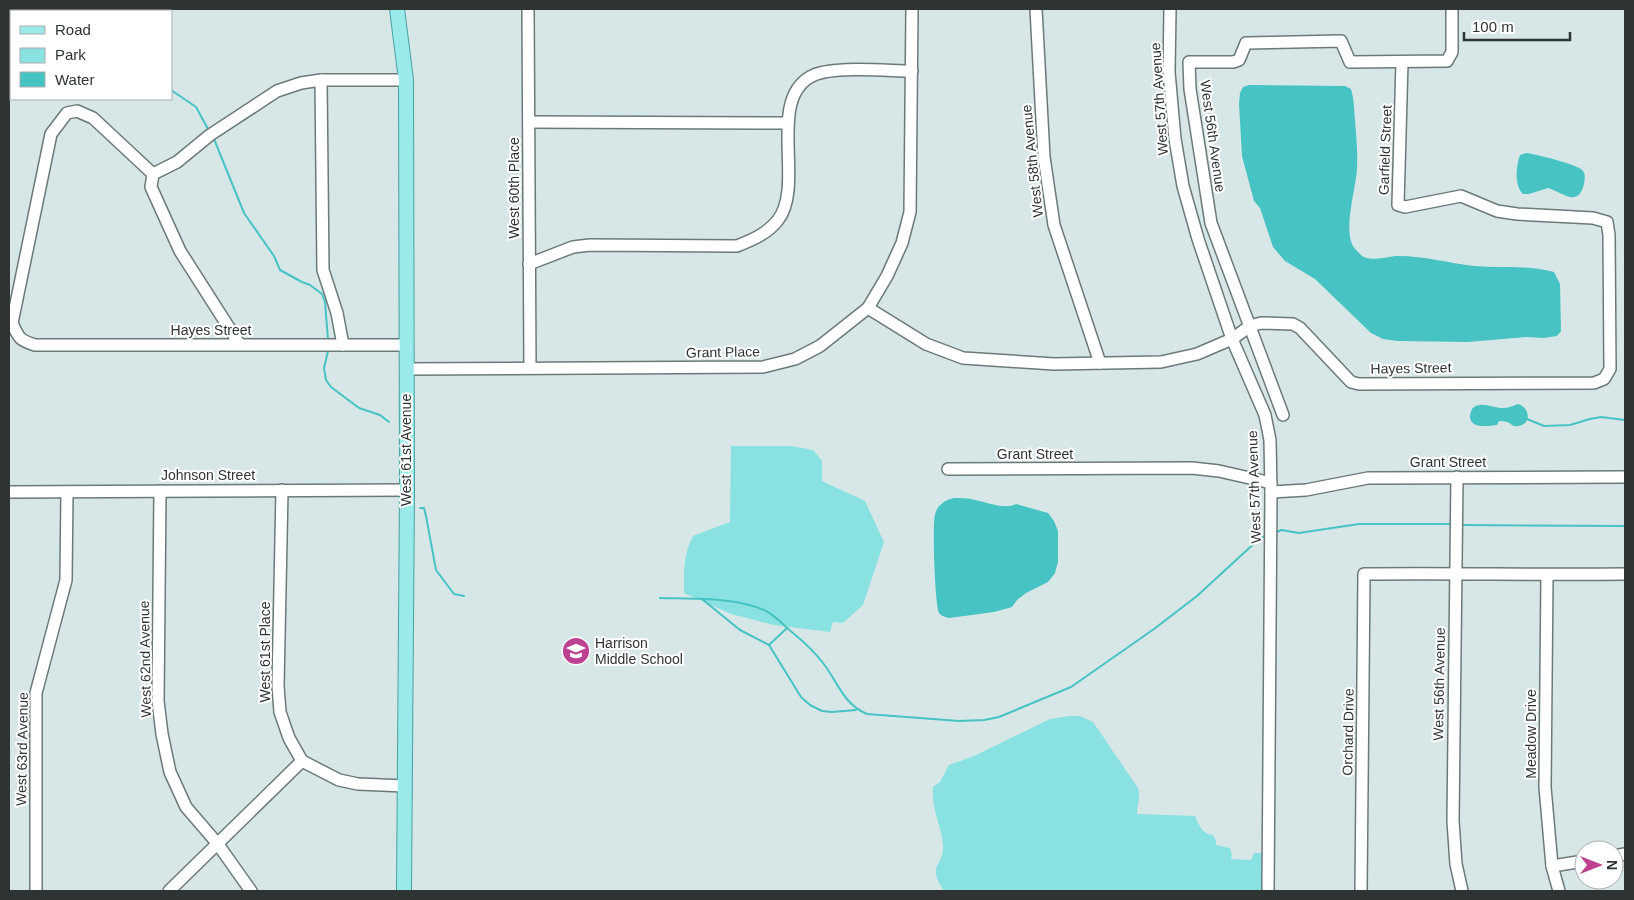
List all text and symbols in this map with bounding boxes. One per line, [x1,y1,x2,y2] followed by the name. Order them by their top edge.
[10,10,172,100] legend
[1464,10,1570,42] scale bar
[1472,18,1514,35] text: 100 m
[55,21,91,38] text: Road
[1147,42,1171,156] street label: West 57th Avenue
[55,46,86,63] text: Park
[55,71,94,88] text: Water
[1197,79,1229,193] street label: West 56th Avenue
[1018,104,1046,218] street label: West 58th Avenue
[1375,105,1395,195] street label: Garfield Street
[506,137,522,239] street label: West 60th Place
[171,322,252,338] street label: Hayes Street
[686,343,760,361] street label: Grant Place
[1370,359,1452,377] street label: Hayes Street
[398,394,414,506] street label: West 61st Avenue
[1244,430,1264,544] street label: West 57th Avenue
[997,446,1073,462] street label: Grant Street
[1410,454,1486,470] street label: Grant Street
[161,467,255,483] street label: Johnson Street
[136,600,154,718] street label: West 62nd Avenue
[257,601,273,702] street label: West 61st Place
[1430,627,1448,741] street label: West 56th Avenue
[595,635,683,667] place label: Harrison Middle School
[561,636,591,666] school or university icon: Harrison Middle School
[1339,688,1357,776] street label: Orchard Drive
[1523,689,1539,779] street label: Meadow Drive
[13,692,31,806] street label: West 63rd Avenue
[1574,840,1624,890] north arrow
[1604,860,1620,870] text: N

